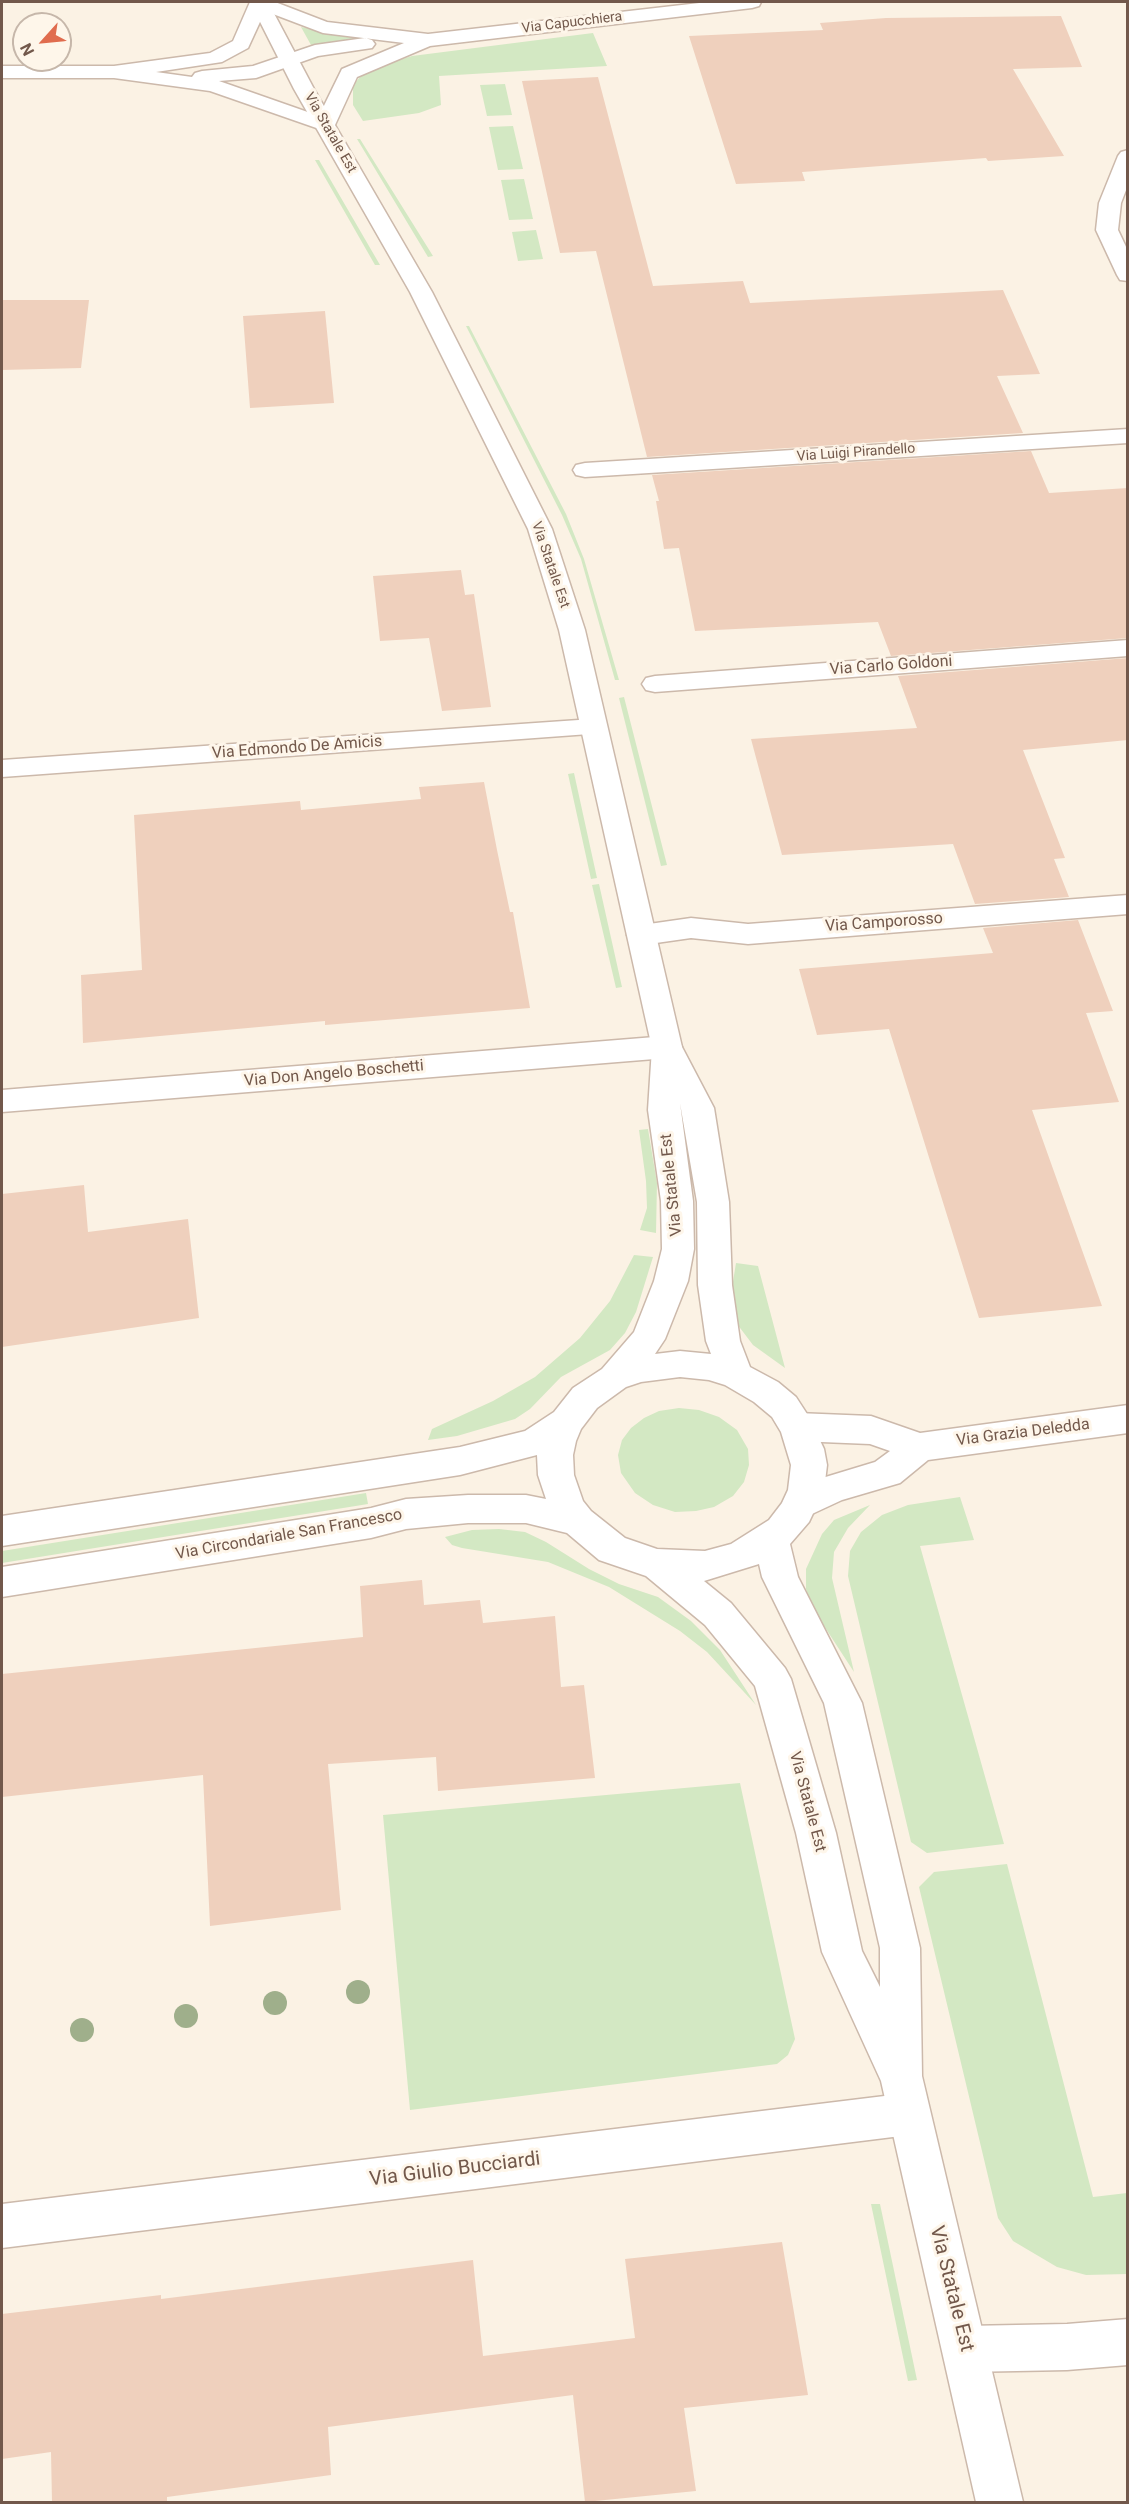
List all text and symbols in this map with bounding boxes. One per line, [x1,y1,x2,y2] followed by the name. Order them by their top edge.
[521,9,623,37] street label: Via Capucchiera
[12,12,72,72] north arrow
[16,40,38,59] text: N
[300,90,360,176] street label: Via Statale Est
[796,440,916,466] street label: Via Luigi Pirandello
[527,520,573,610] street label: Via Statale Est
[829,652,953,680] street label: Via Carlo Goldoni
[211,732,383,764] street label: Via Edmondo De Amicis
[824,909,944,937] street label: Via Camporosso
[243,1057,425,1091] street label: Via Don Angelo Boschetti
[657,1133,687,1237] street label: Via Statale Est
[955,1415,1091,1451] street label: Via Grazia Deledda
[174,1506,404,1564] street label: Via Circondariale San Francesco
[784,1750,830,1854] street label: Via Statale Est
[368,2148,542,2192] street label: Via Giulio Bucciardi
[924,2224,978,2354] street label: Via Statale Est

